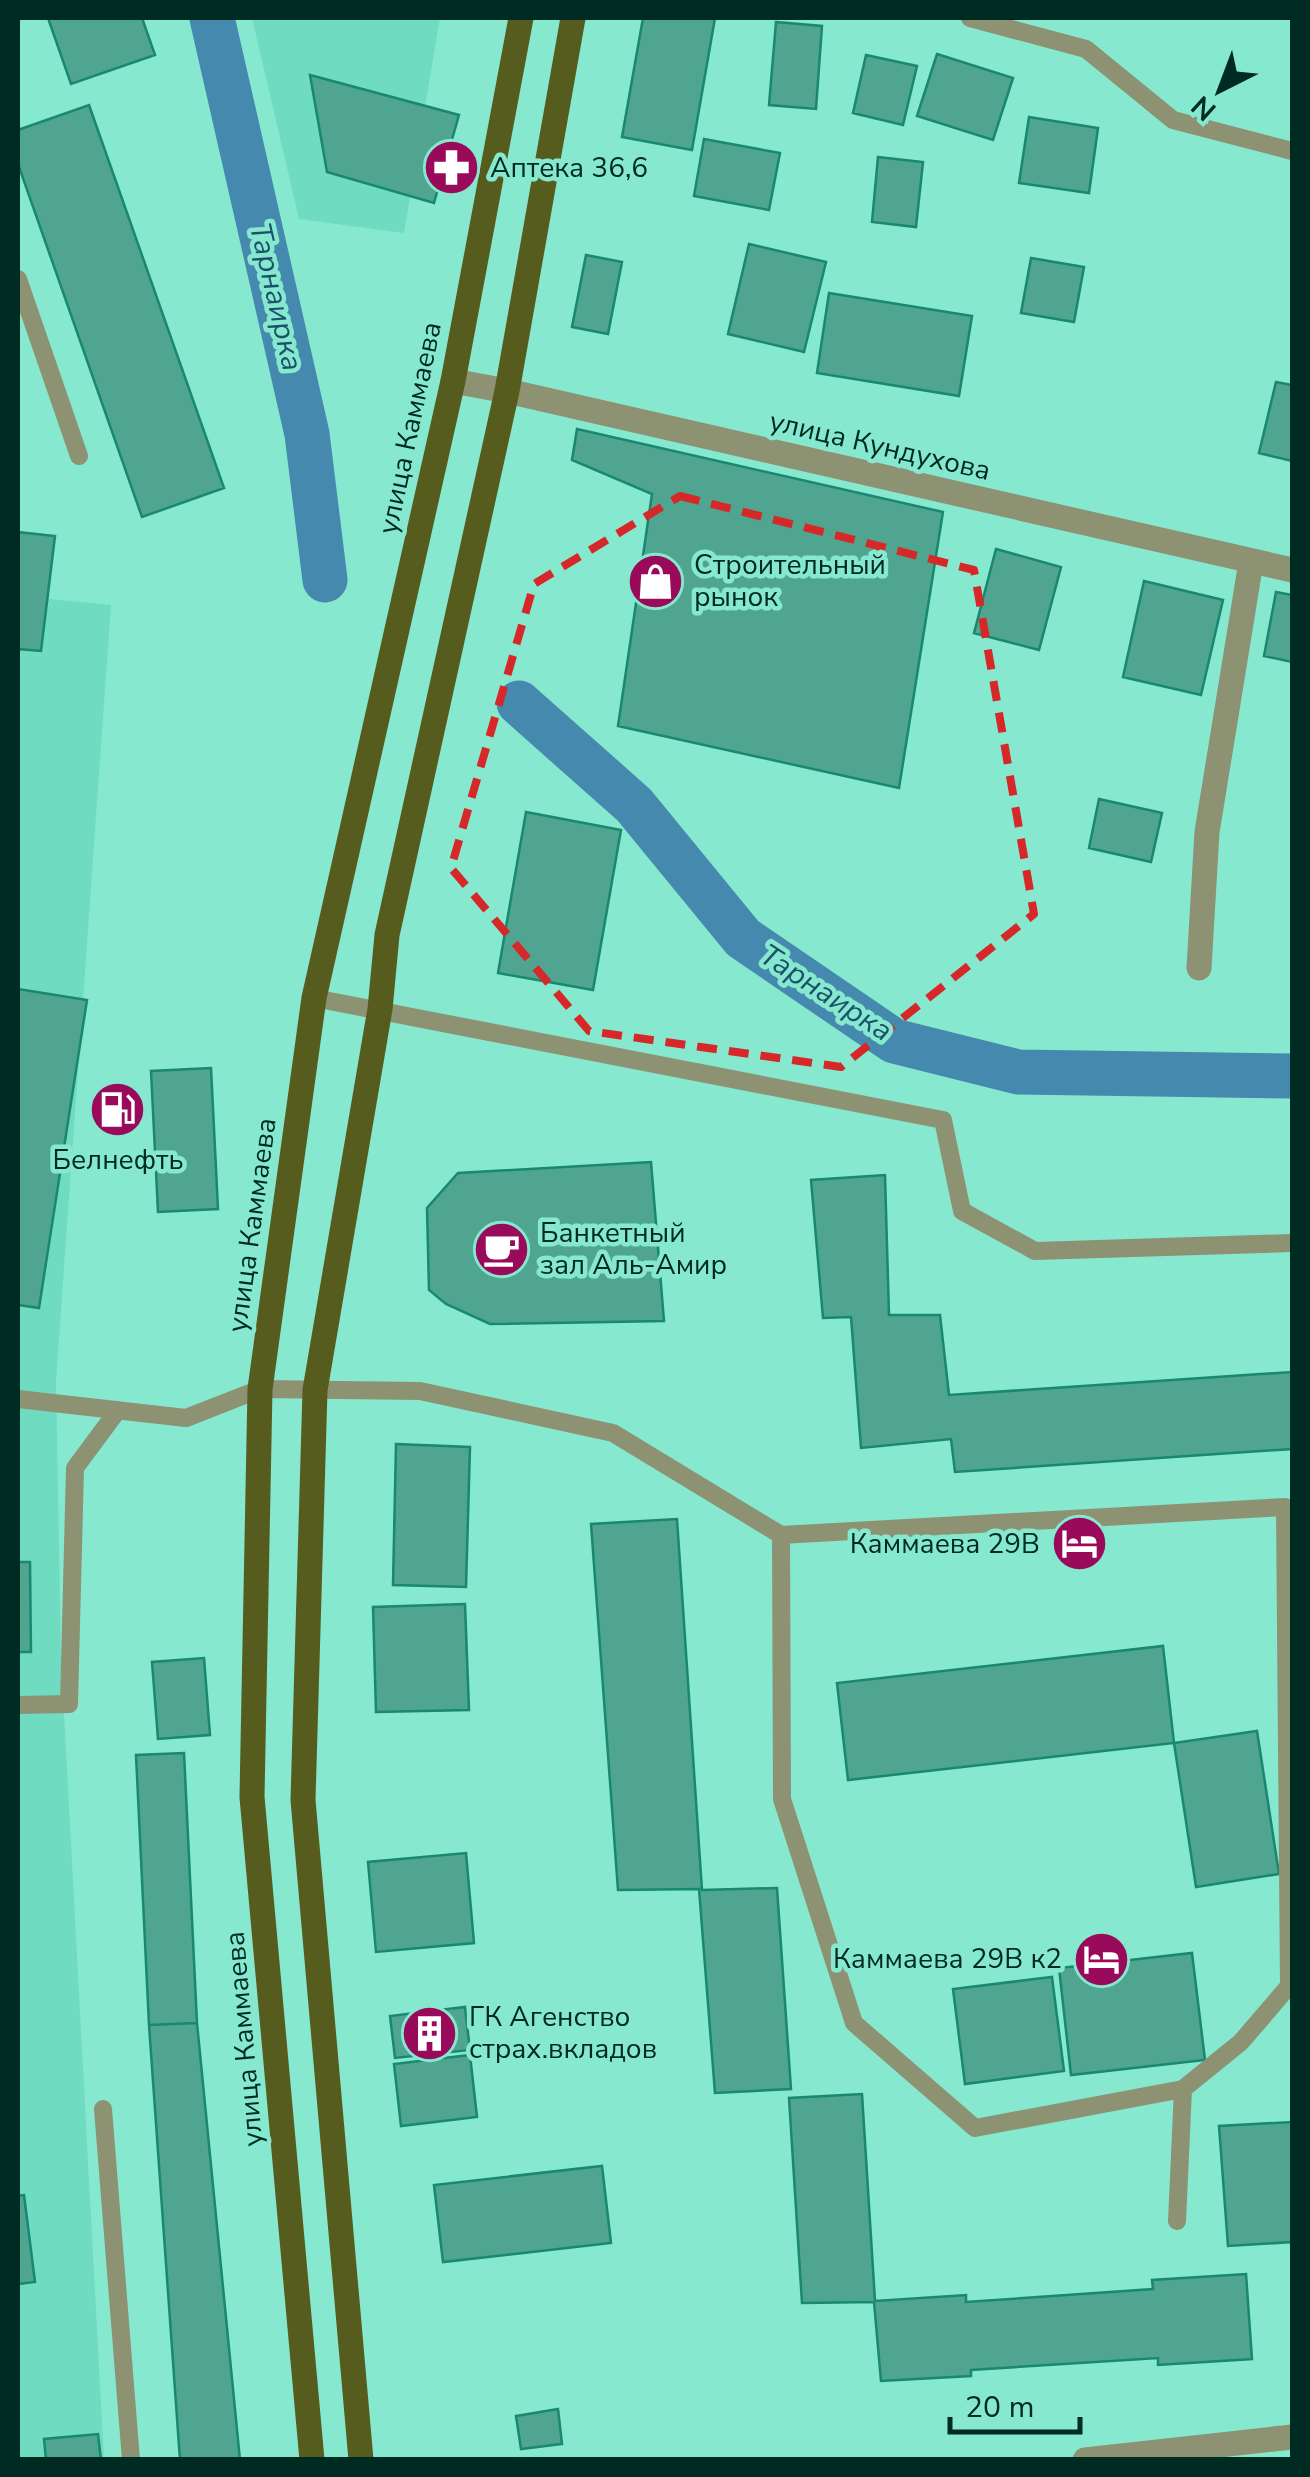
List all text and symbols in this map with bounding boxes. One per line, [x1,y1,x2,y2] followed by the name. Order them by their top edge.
[1170,40,1270,140] north arrow
[1183,87,1224,129] text: N
[421,138,481,198] pharmacy icon: Аптека 36,6
[490,149,648,187] place label: Аптека 36,6
[239,219,313,375] water label: Тарнаирка
[369,318,451,538] street label: улица Каммаева
[766,402,994,490] street label: улица Кундухова
[694,546,886,616] place label: Строительный рынок
[625,551,685,611] shop icon: Строительный рынок
[752,935,900,1051] water label: Тарнаирка
[88,1079,148,1139] fuel station icon: Белнефть
[218,1115,286,1335] street label: улица Каммаева
[52,1141,184,1179] place label: Белнефть
[540,1214,727,1284] place label: Банкетный зал Аль-Амир
[471,1219,531,1279] cafe icon: Банкетный зал Аль-Амир
[1049,1514,1109,1574] hotel icon: Каммаева 29В
[850,1525,1040,1563] place label: Каммаева 29В
[1071,1929,1131,1989] hotel icon: Каммаева 29В к2
[216,1930,272,2148] street label: улица Каммаева
[833,1940,1062,1978] place label: Каммаева 29В к2
[469,1998,657,2068] place label: ГК Агенство страх.вкладов
[400,2003,460,2063] building icon: ГК Агенство страх.вкладов
[950,2372,1080,2434] scale bar
[965,2387,1034,2428] text: 20 m

